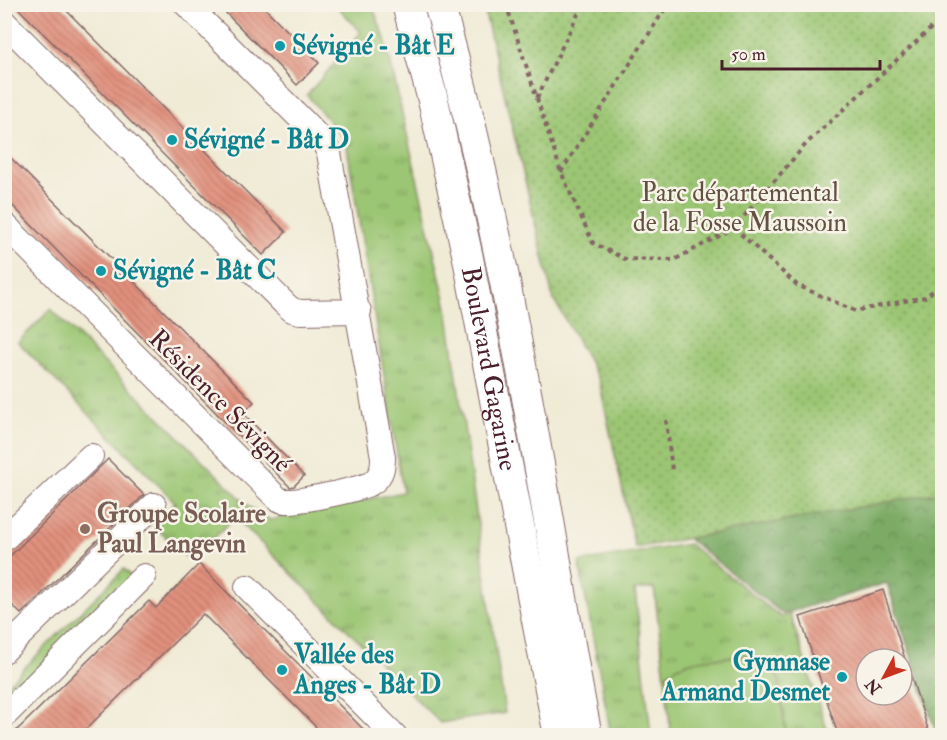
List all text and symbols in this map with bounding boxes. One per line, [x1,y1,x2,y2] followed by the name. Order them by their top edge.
[292,30,455,63] place label: Sévigné - Bât E
[722,33,880,71] scale bar
[273,39,287,53] marker: Sévigné - Bât E
[731,43,766,66] text: 50 m
[184,124,349,157] place label: Sévigné - Bât D
[165,133,179,147] marker: Sévigné - Bât D
[633,177,847,239] park label: Parc départemental de la Fosse Maussoin
[113,255,276,288] place label: Sévigné - Bât C
[94,264,108,278] marker: Sévigné - Bât C
[454,264,524,474] street label: Boulevard Gagarine
[142,323,298,479] street label: Résidence Sévigné
[97,498,266,561] place label: Groupe Scolaire Paul Langevin
[78,522,92,536] marker: Groupe Scolaire Paul Langevin
[293,639,441,702] place label: Vallée des Anges - Bât D
[660,646,831,708] place label: Gymnase Armand Desmet
[854,647,914,707] north arrow
[275,663,289,677] marker: Vallée des Anges - Bât D
[835,670,849,684] marker: Gymnase Armand Desmet
[861,674,886,699] text: N

